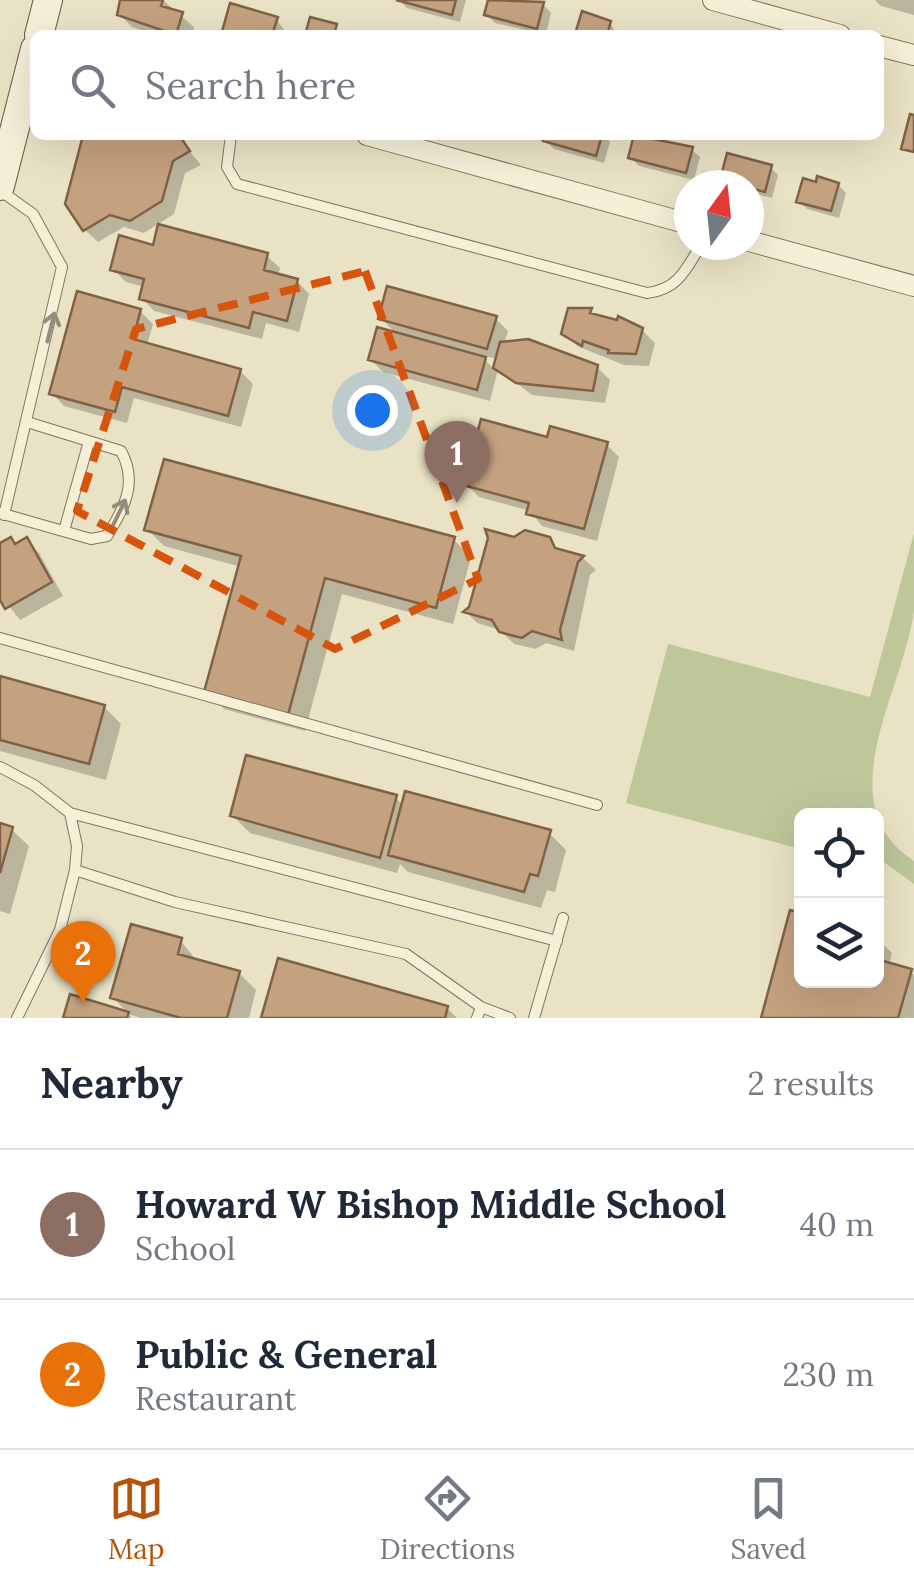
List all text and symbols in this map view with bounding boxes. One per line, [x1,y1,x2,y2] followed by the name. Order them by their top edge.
[30,30,884,140] search box
[65,58,120,113] icon: search
[145,61,356,109] text: Search here
[674,170,764,260] north arrow
[43,312,61,344] one-way arrow
[347,385,398,436] your location
[424,420,490,503] pin: 1
[111,499,130,529] one-way arrow
[794,808,884,988] map controls
[794,808,884,898] button: locate
[794,898,884,988] button: layers
[51,920,116,1003] pin: 2
[40,1056,183,1110] text: Nearby
[748,1063,874,1104] text: 2 results
[135,1180,726,1228] text: Howard W Bishop Middle School
[66,1204,79,1245] text: 1
[800,1204,874,1245] text: 40 m
[135,1228,235,1269] text: School
[135,1330,437,1378] text: Public & General
[64,1354,81,1395] text: 2
[783,1354,874,1395] text: 230 m
[135,1378,297,1419] text: Restaurant
[108,1471,165,1567] tab: Map
[380,1471,515,1567] tab: Directions
[731,1471,806,1567] tab: Saved

